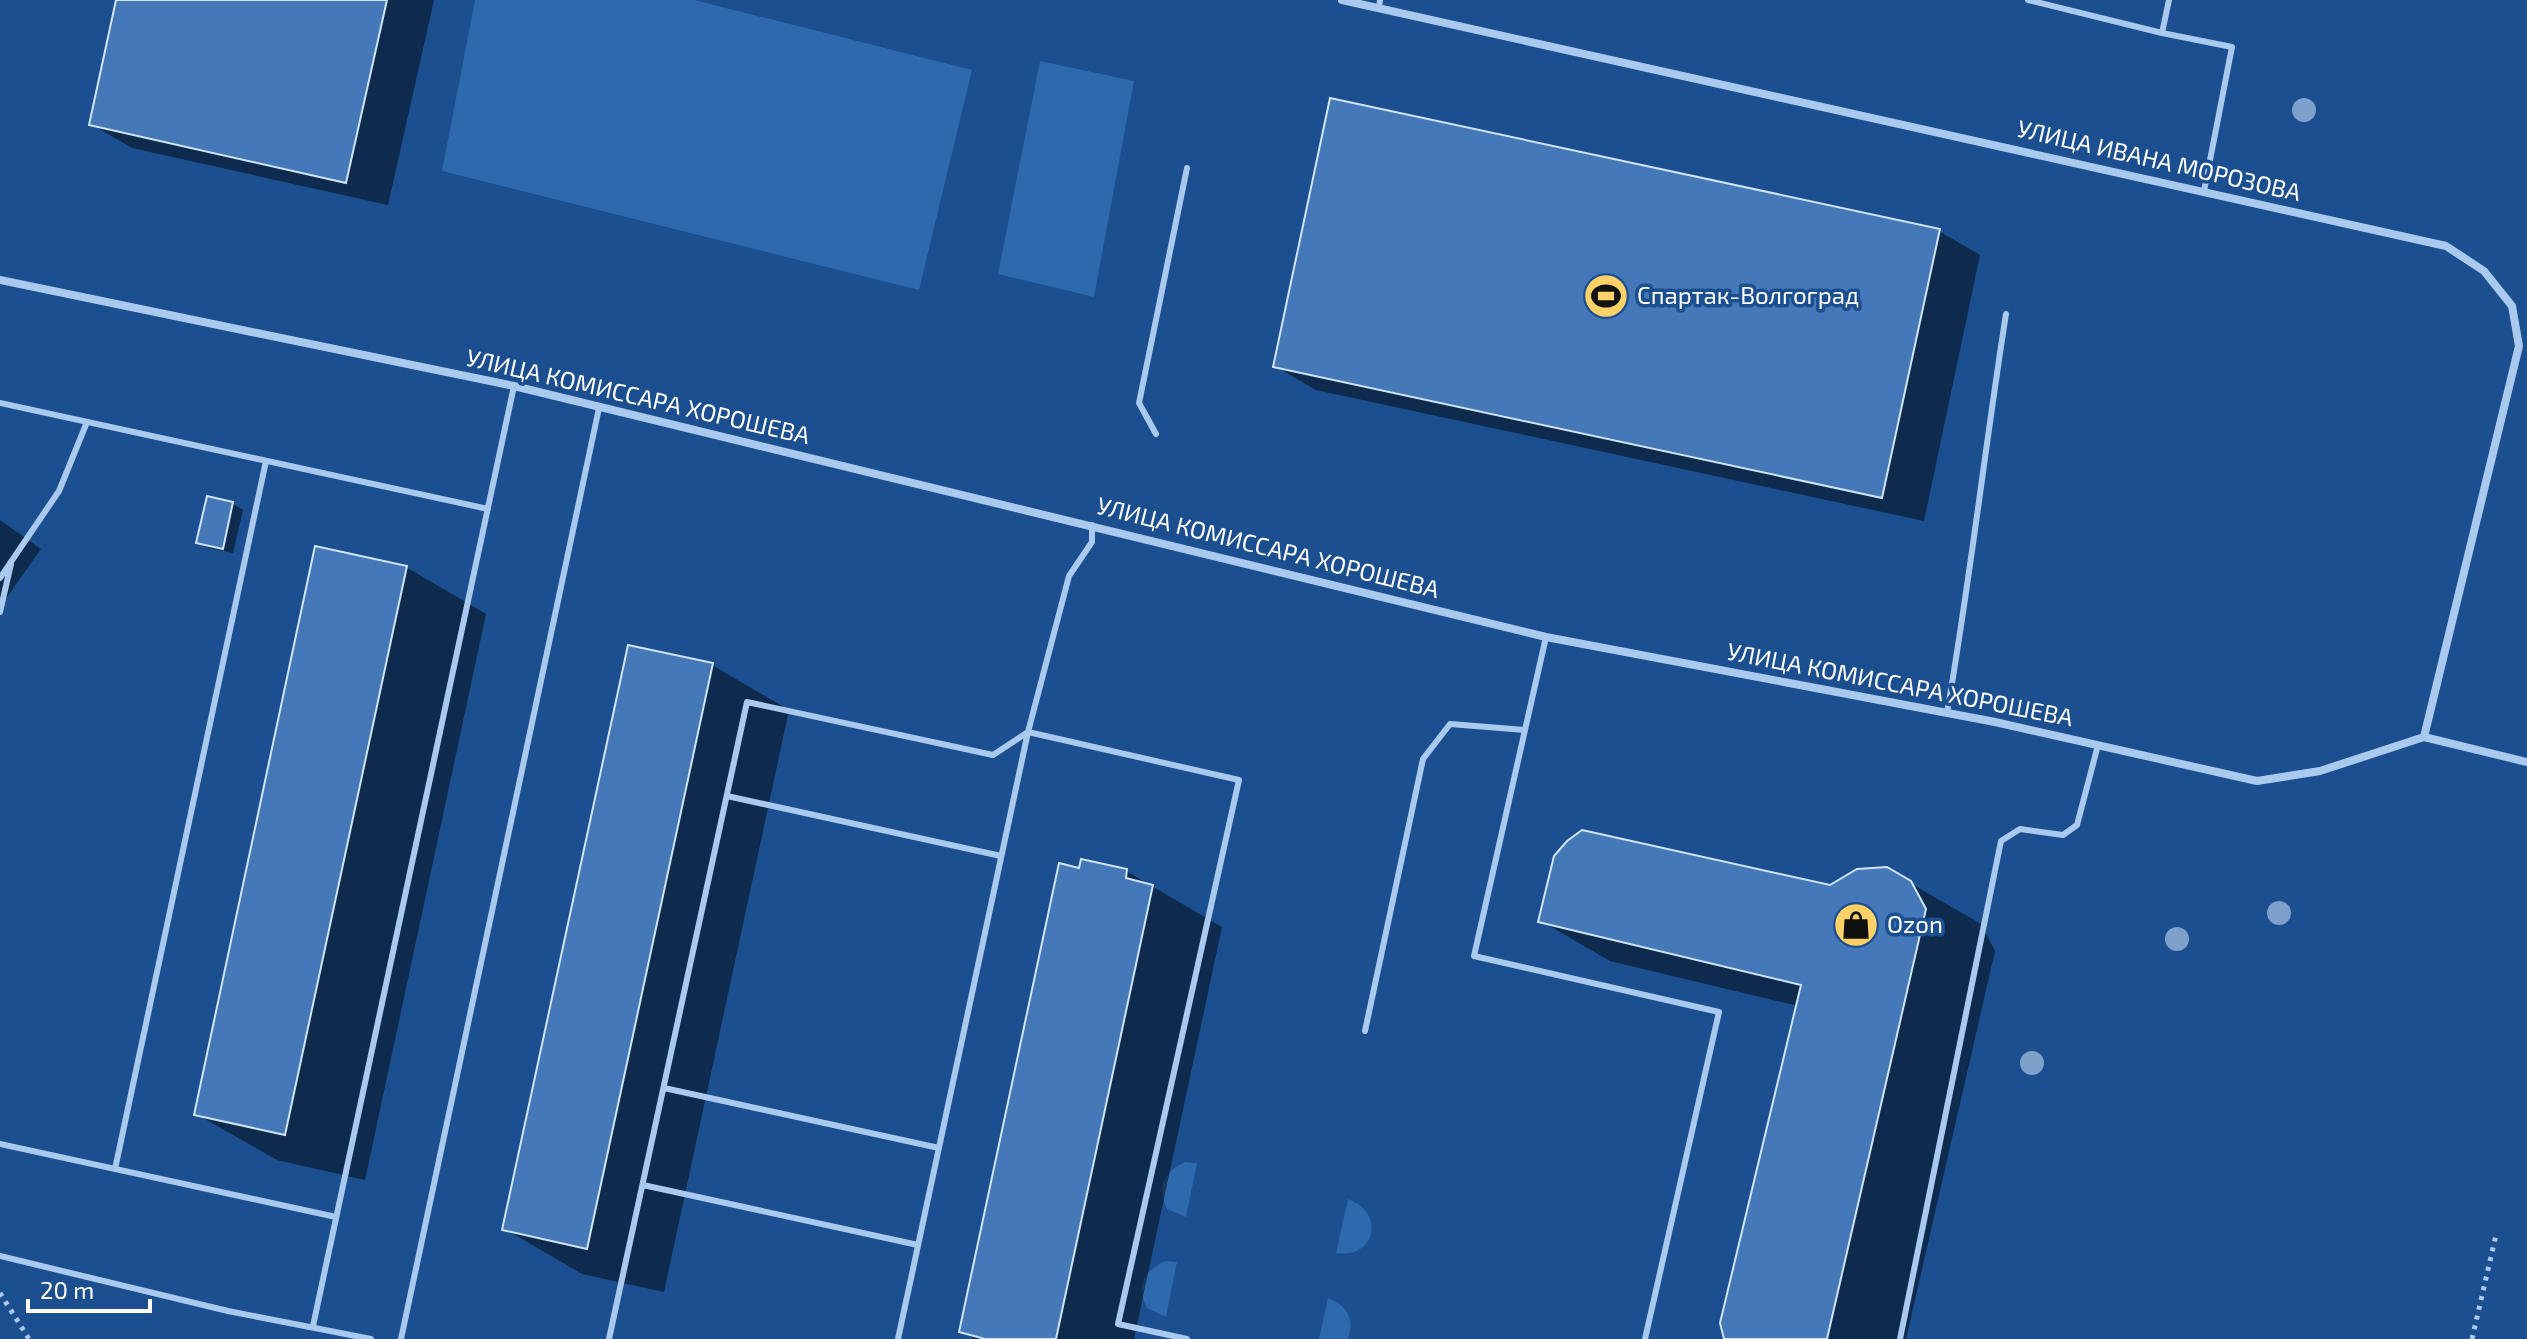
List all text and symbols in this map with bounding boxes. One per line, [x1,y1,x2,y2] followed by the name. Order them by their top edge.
[2015,113,2304,206] street label: УЛИЦА ИВАНА МОРОЗОВА
[1582,272,1630,320] sports icon: Спартак-Волгоград
[1637,280,1859,309] place label: Спартак-Волгоград
[464,342,813,449] street label: УЛИЦА КОМИССАРА ХОРОШЕВА
[1094,490,1443,603] street label: УЛИЦА КОМИССАРА ХОРОШЕВА
[1725,636,2076,731] street label: УЛИЦА КОМИССАРА ХОРОШЕВА
[1832,901,1880,949] shop icon: Ozon
[1887,909,1943,938] place label: Ozon
[28,1263,150,1313] scale bar
[40,1275,94,1304] text: 20 m

